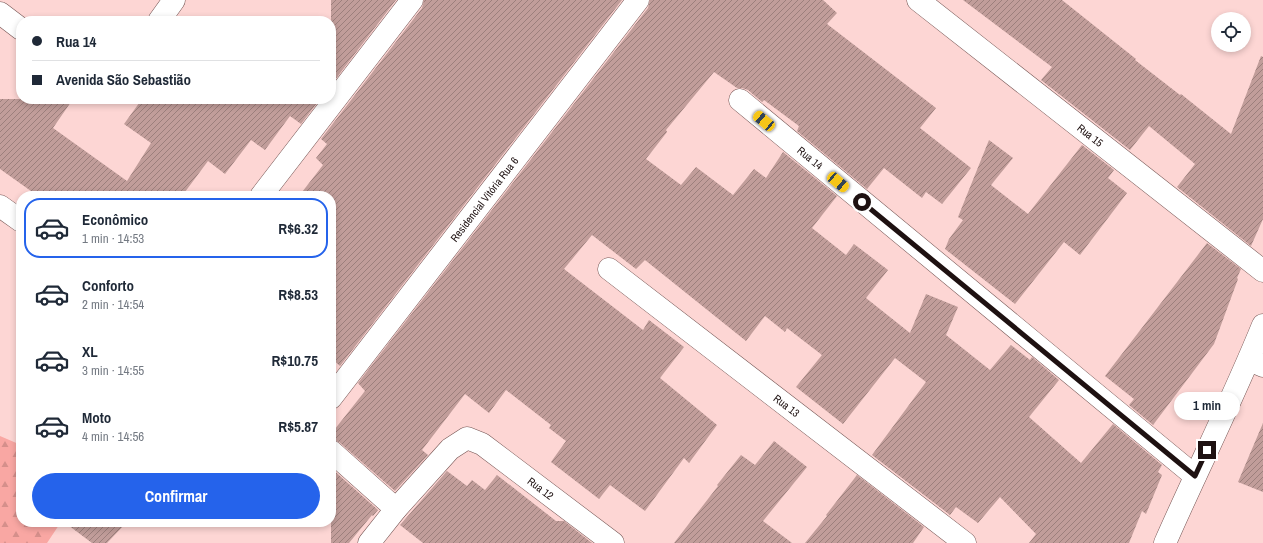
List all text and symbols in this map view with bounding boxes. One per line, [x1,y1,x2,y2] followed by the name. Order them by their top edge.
[1211,12,1251,52] map controls
[1211,12,1251,52] button: locate
[56,31,96,52] text: Rua 14
[56,69,191,90] text: Avenida São Sebastião
[751,109,777,133] car
[1074,121,1106,150] street label: Rua 15
[794,143,826,173] street label: Rua 14
[447,154,521,244] street label: Residencial Vitória Rua 6
[825,170,851,194] car
[853,193,871,211] route start
[82,209,148,230] text: Econômico
[34,210,70,246] icon: car
[278,218,318,239] text: R$6.32
[82,230,144,247] text: 1 min · 14:53
[82,275,134,296] text: Conforto
[34,276,70,312] icon: car
[278,284,318,305] text: R$8.53
[82,296,144,313] text: 2 min · 14:54
[82,341,98,362] text: XL
[34,342,70,378] icon: car
[271,350,318,371] text: R$10.75
[82,362,144,379] text: 3 min · 14:55
[771,391,802,420] street label: Rua 13
[1174,392,1240,420] callout: 1 min
[1193,397,1221,414] text: 1 min
[82,407,111,428] text: Moto
[34,408,70,444] icon: car
[278,416,318,437] text: R$5.87
[82,428,144,445] text: 4 min · 14:56
[1198,441,1216,459] route end
[32,473,320,519] button: Confirmar
[525,474,556,503] street label: Rua 12

